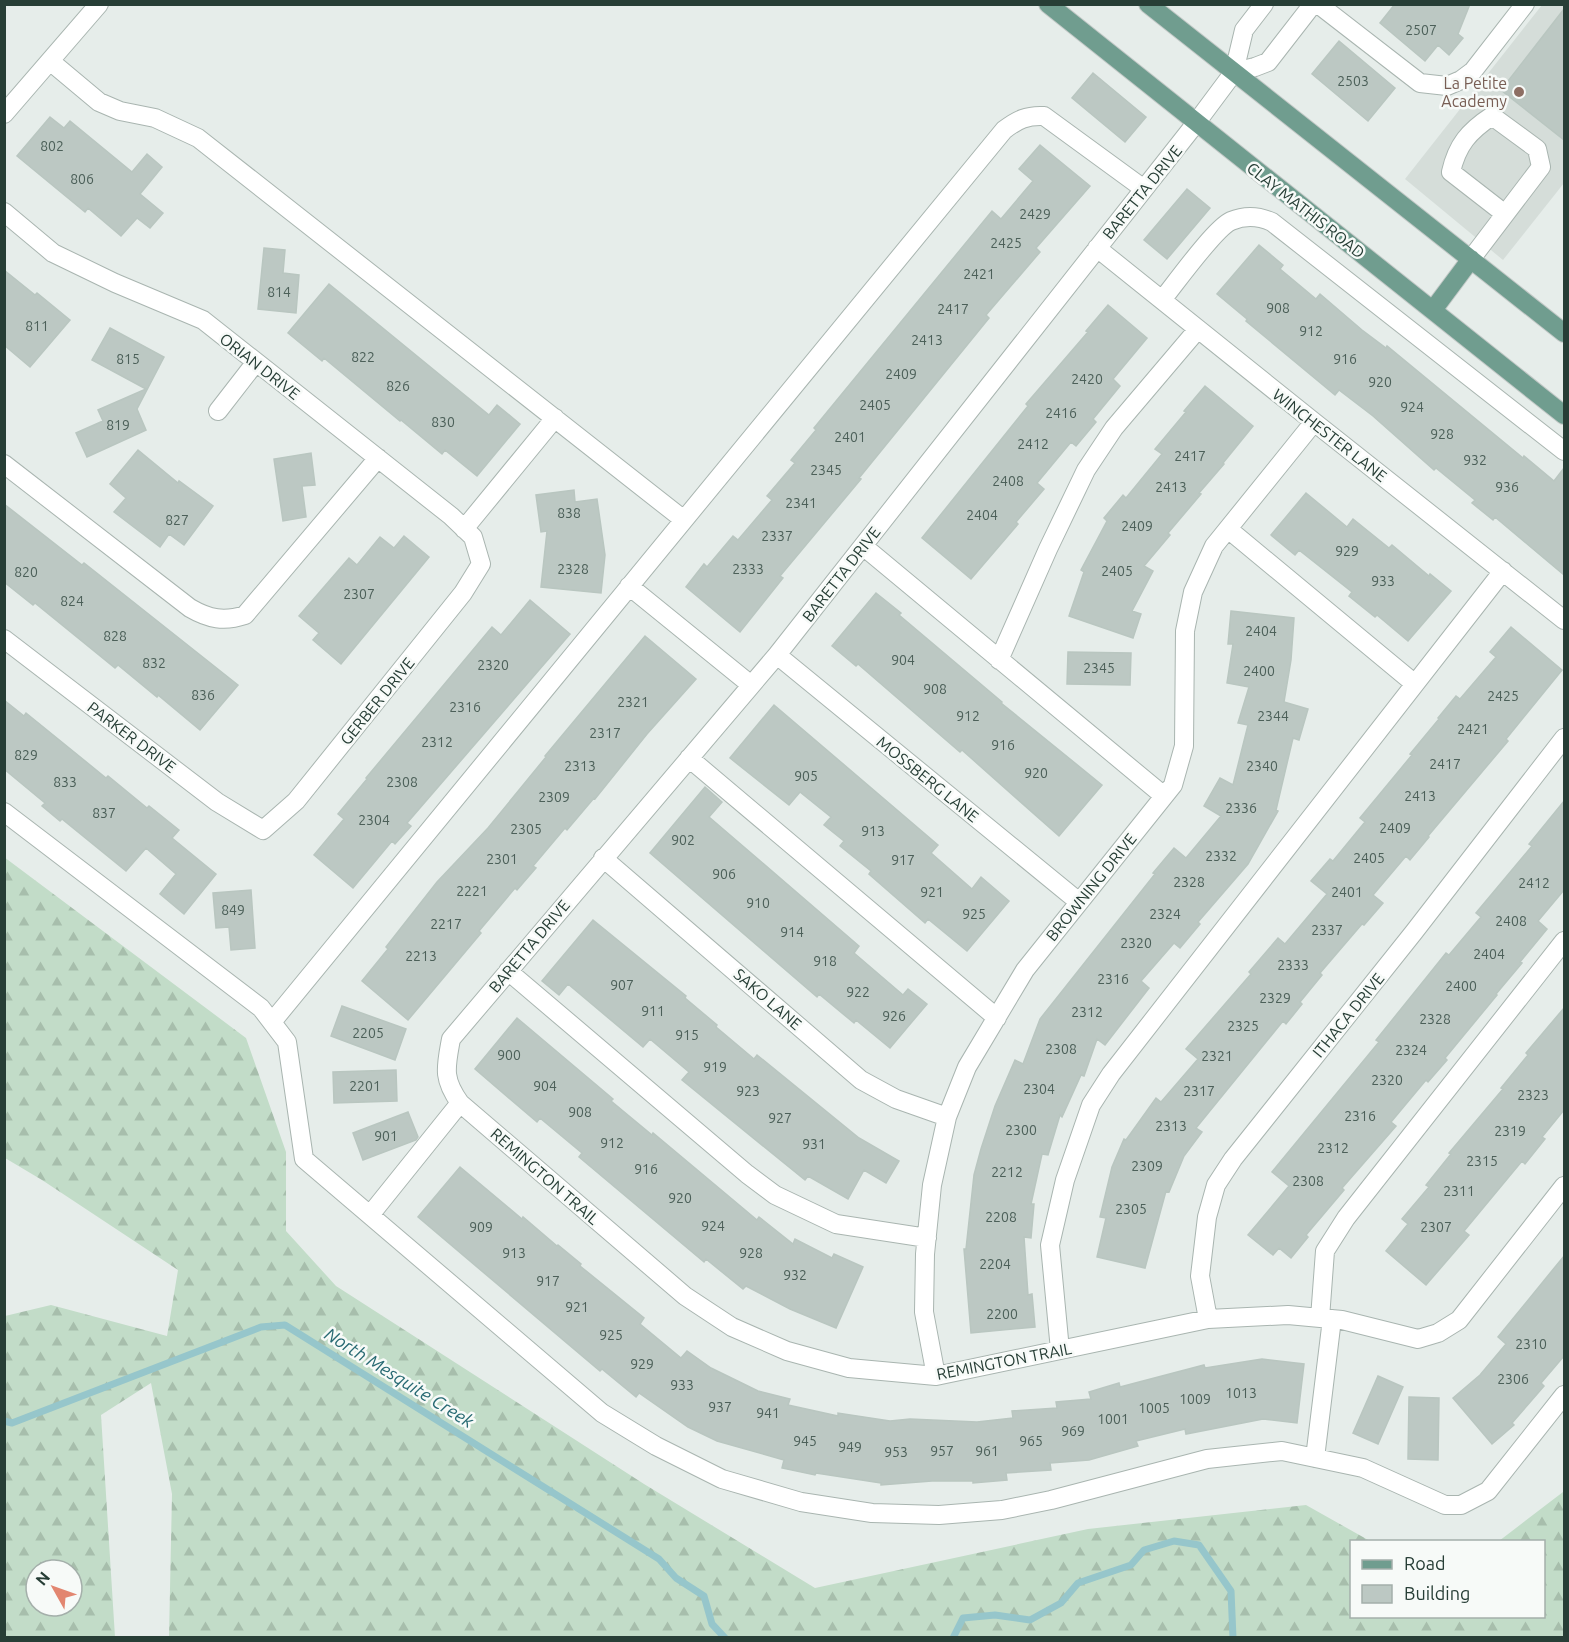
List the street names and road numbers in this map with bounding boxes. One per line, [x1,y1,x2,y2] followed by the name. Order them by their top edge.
[1099,141,1185,243] street label: BARETTA DRIVE
[1244,159,1368,261] street label: CLAY MATHIS ROAD
[216,329,304,403] street label: ORIAN DRIVE
[1269,385,1391,485] street label: WINCHESTER LANE
[798,523,884,625] street label: BARETTA DRIVE
[336,654,418,748] street label: GERBER DRIVE
[84,698,180,776] street label: PARKER DRIVE
[873,732,983,826] street label: MOSSBERG LANE
[1042,830,1140,944] street label: BROWNING DRIVE
[485,896,573,996] street label: BARETTA DRIVE
[731,965,805,1033] street label: SAKO LANE
[1309,969,1387,1061] street label: ITHACA DRIVE
[487,1124,603,1228] street label: REMINGTON TRAIL
[935,1339,1073,1383] street label: REMINGTON TRAIL

